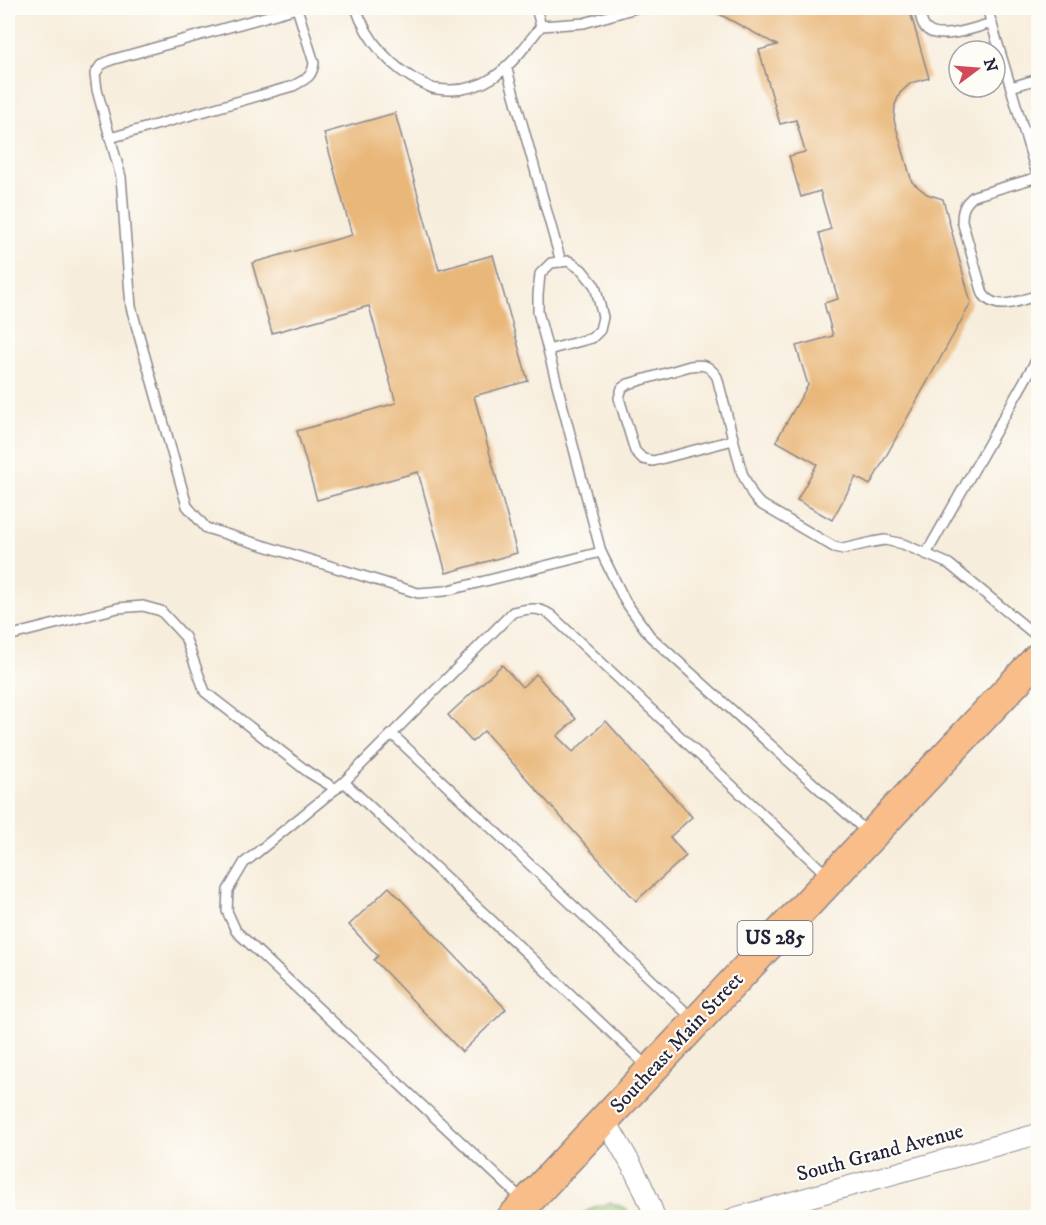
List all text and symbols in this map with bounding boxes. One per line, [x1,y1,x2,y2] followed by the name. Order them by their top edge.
[947,39,1007,99] north arrow
[979,56,1002,74] text: N
[738,921,812,955] road number: US 285
[605,967,749,1119] street label: Southeast Main Street
[794,1118,966,1188] street label: South Grand Avenue

